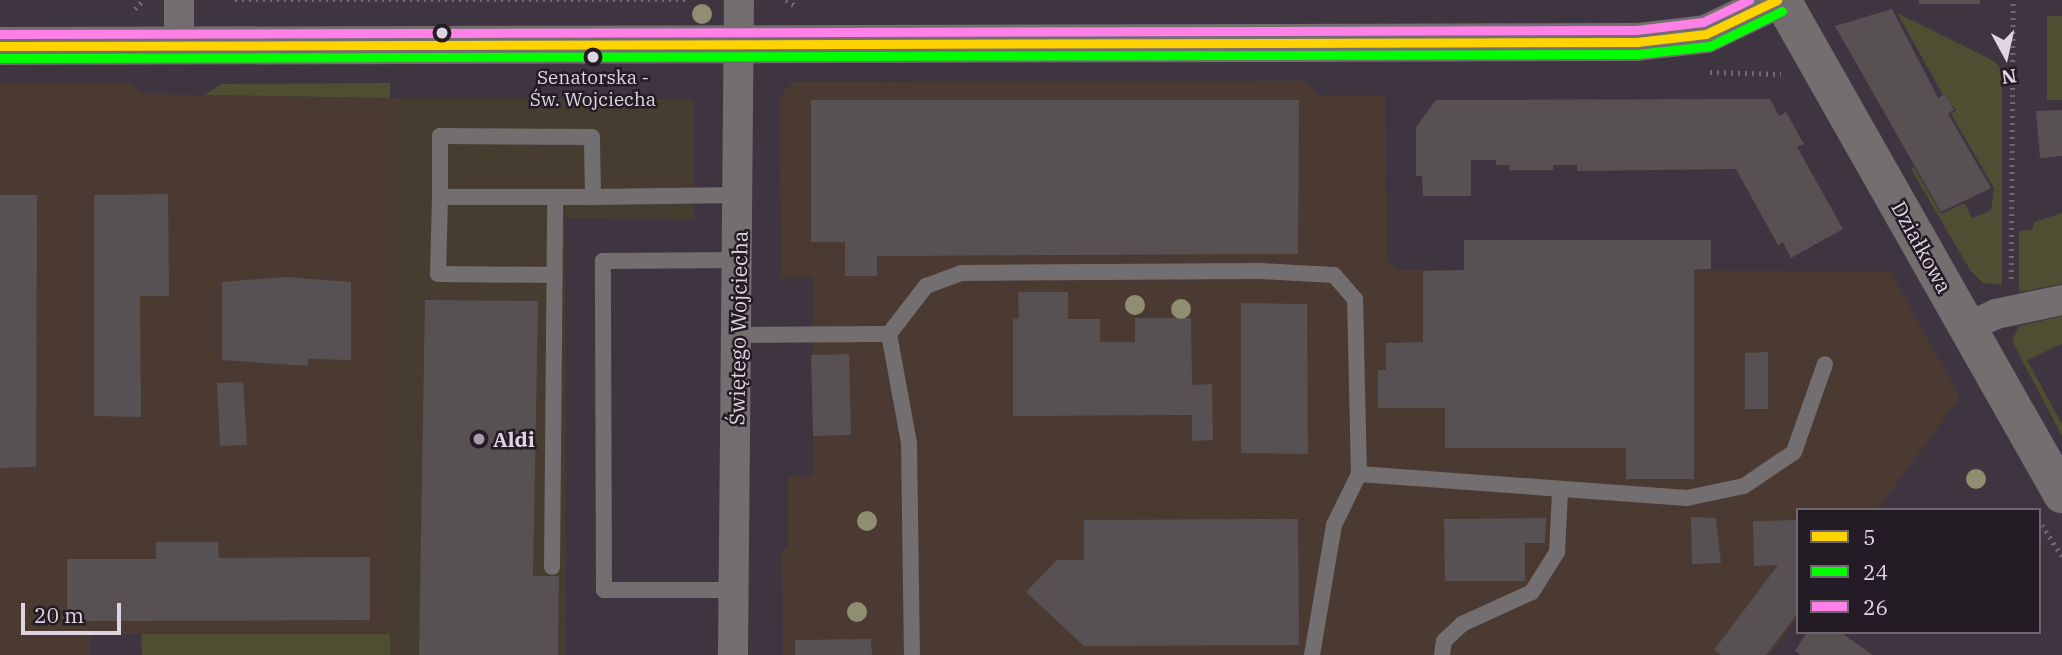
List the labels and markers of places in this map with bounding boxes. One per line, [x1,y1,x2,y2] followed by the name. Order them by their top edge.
[435,26,449,40] unlabelled marker
[586,50,600,64] marker: Senatorska - Św. Wojciecha
[530,67,656,111] place label: Senatorska - Św. Wojciecha
[493,426,535,452] place label: Aldi
[471,431,487,447] marker: Aldi

